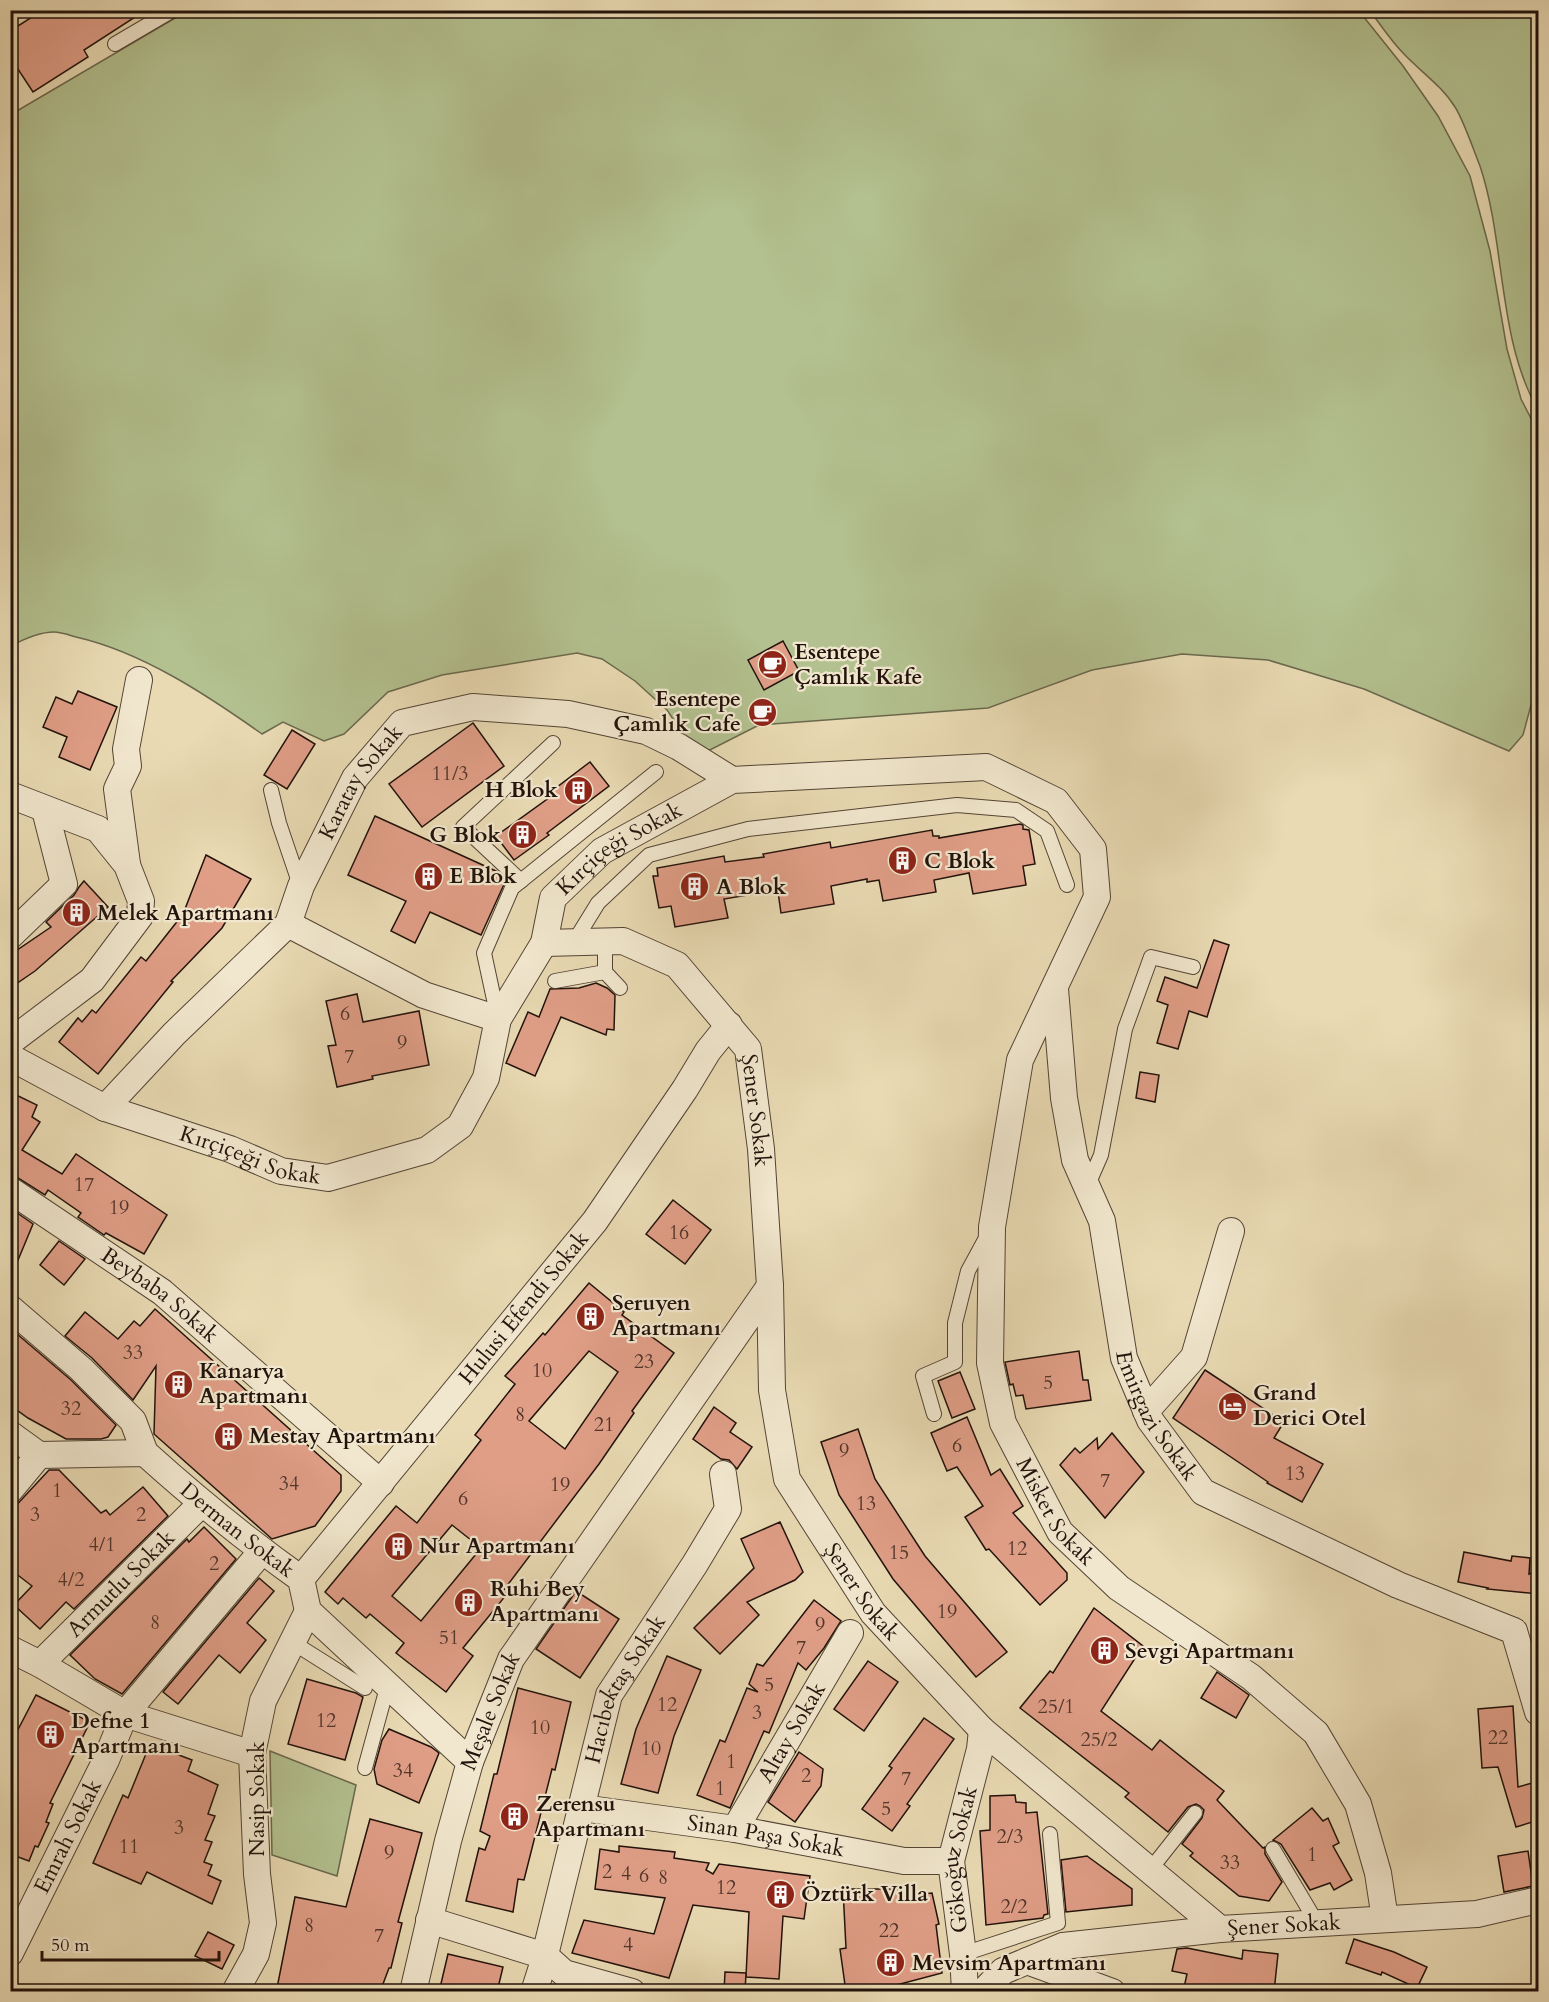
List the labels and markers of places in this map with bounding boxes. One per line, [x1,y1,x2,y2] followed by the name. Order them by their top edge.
[794,637,922,692] place label: Esentepe Çamlık Kafe
[757,649,789,681] cafe icon: Esentepe Çamlık Kafe
[613,684,741,739] place label: Esentepe Çamlık Cafe
[746,696,778,728] cafe icon: Esentepe Çamlık Cafe
[563,774,595,806] building icon: H Blok
[485,775,558,805] place label: H Blok
[506,819,538,851] building icon: G Blok
[429,820,501,850] place label: G Blok
[887,845,919,877] building icon: C Blok
[924,846,995,876] place label: C Blok
[412,860,444,892] building icon: E Blok
[449,861,517,891] place label: E Blok
[679,871,711,903] building icon: A Blok
[716,872,787,902] place label: A Blok
[60,897,92,929] building icon: Melek Apartmanı
[97,898,274,928] place label: Melek Apartmanı
[612,1288,721,1343] place label: Seruyen Apartmanı
[575,1300,607,1332] building icon: Seruyen Apartmanı
[199,1356,308,1411] place label: Kanarya Apartmanı
[162,1368,194,1400] building icon: Kanarya Apartmanı
[1253,1378,1366,1433] place label: Grand Derici Otel
[1216,1390,1248,1422] hotel icon: Grand Derici Otel
[212,1420,244,1452] building icon: Mestay Apartmanı
[249,1421,435,1451] place label: Mestay Apartmanı
[382,1530,414,1562] building icon: Nur Apartmanı
[419,1531,575,1561] place label: Nur Apartmanı
[490,1574,599,1629] place label: Ruhi Bey Apartmanı
[453,1586,485,1618] building icon: Ruhi Bey Apartmanı
[1088,1635,1120,1667] building icon: Sevgi Apartmanı
[1125,1636,1294,1666] place label: Sevgi Apartmanı
[71,1706,180,1761] place label: Defne 1 Apartmanı
[34,1718,66,1750] building icon: Defne 1 Apartmanı
[536,1789,645,1844] place label: Zerensu Apartmanı
[499,1801,531,1833] building icon: Zerensu Apartmanı
[764,1878,796,1910] building icon: Öztürk Villa
[801,1879,928,1909] place label: Öztürk Villa
[875,1947,907,1979] building icon: Mevsim Apartmanı
[912,1948,1106,1978] place label: Mevsim Apartmanı

